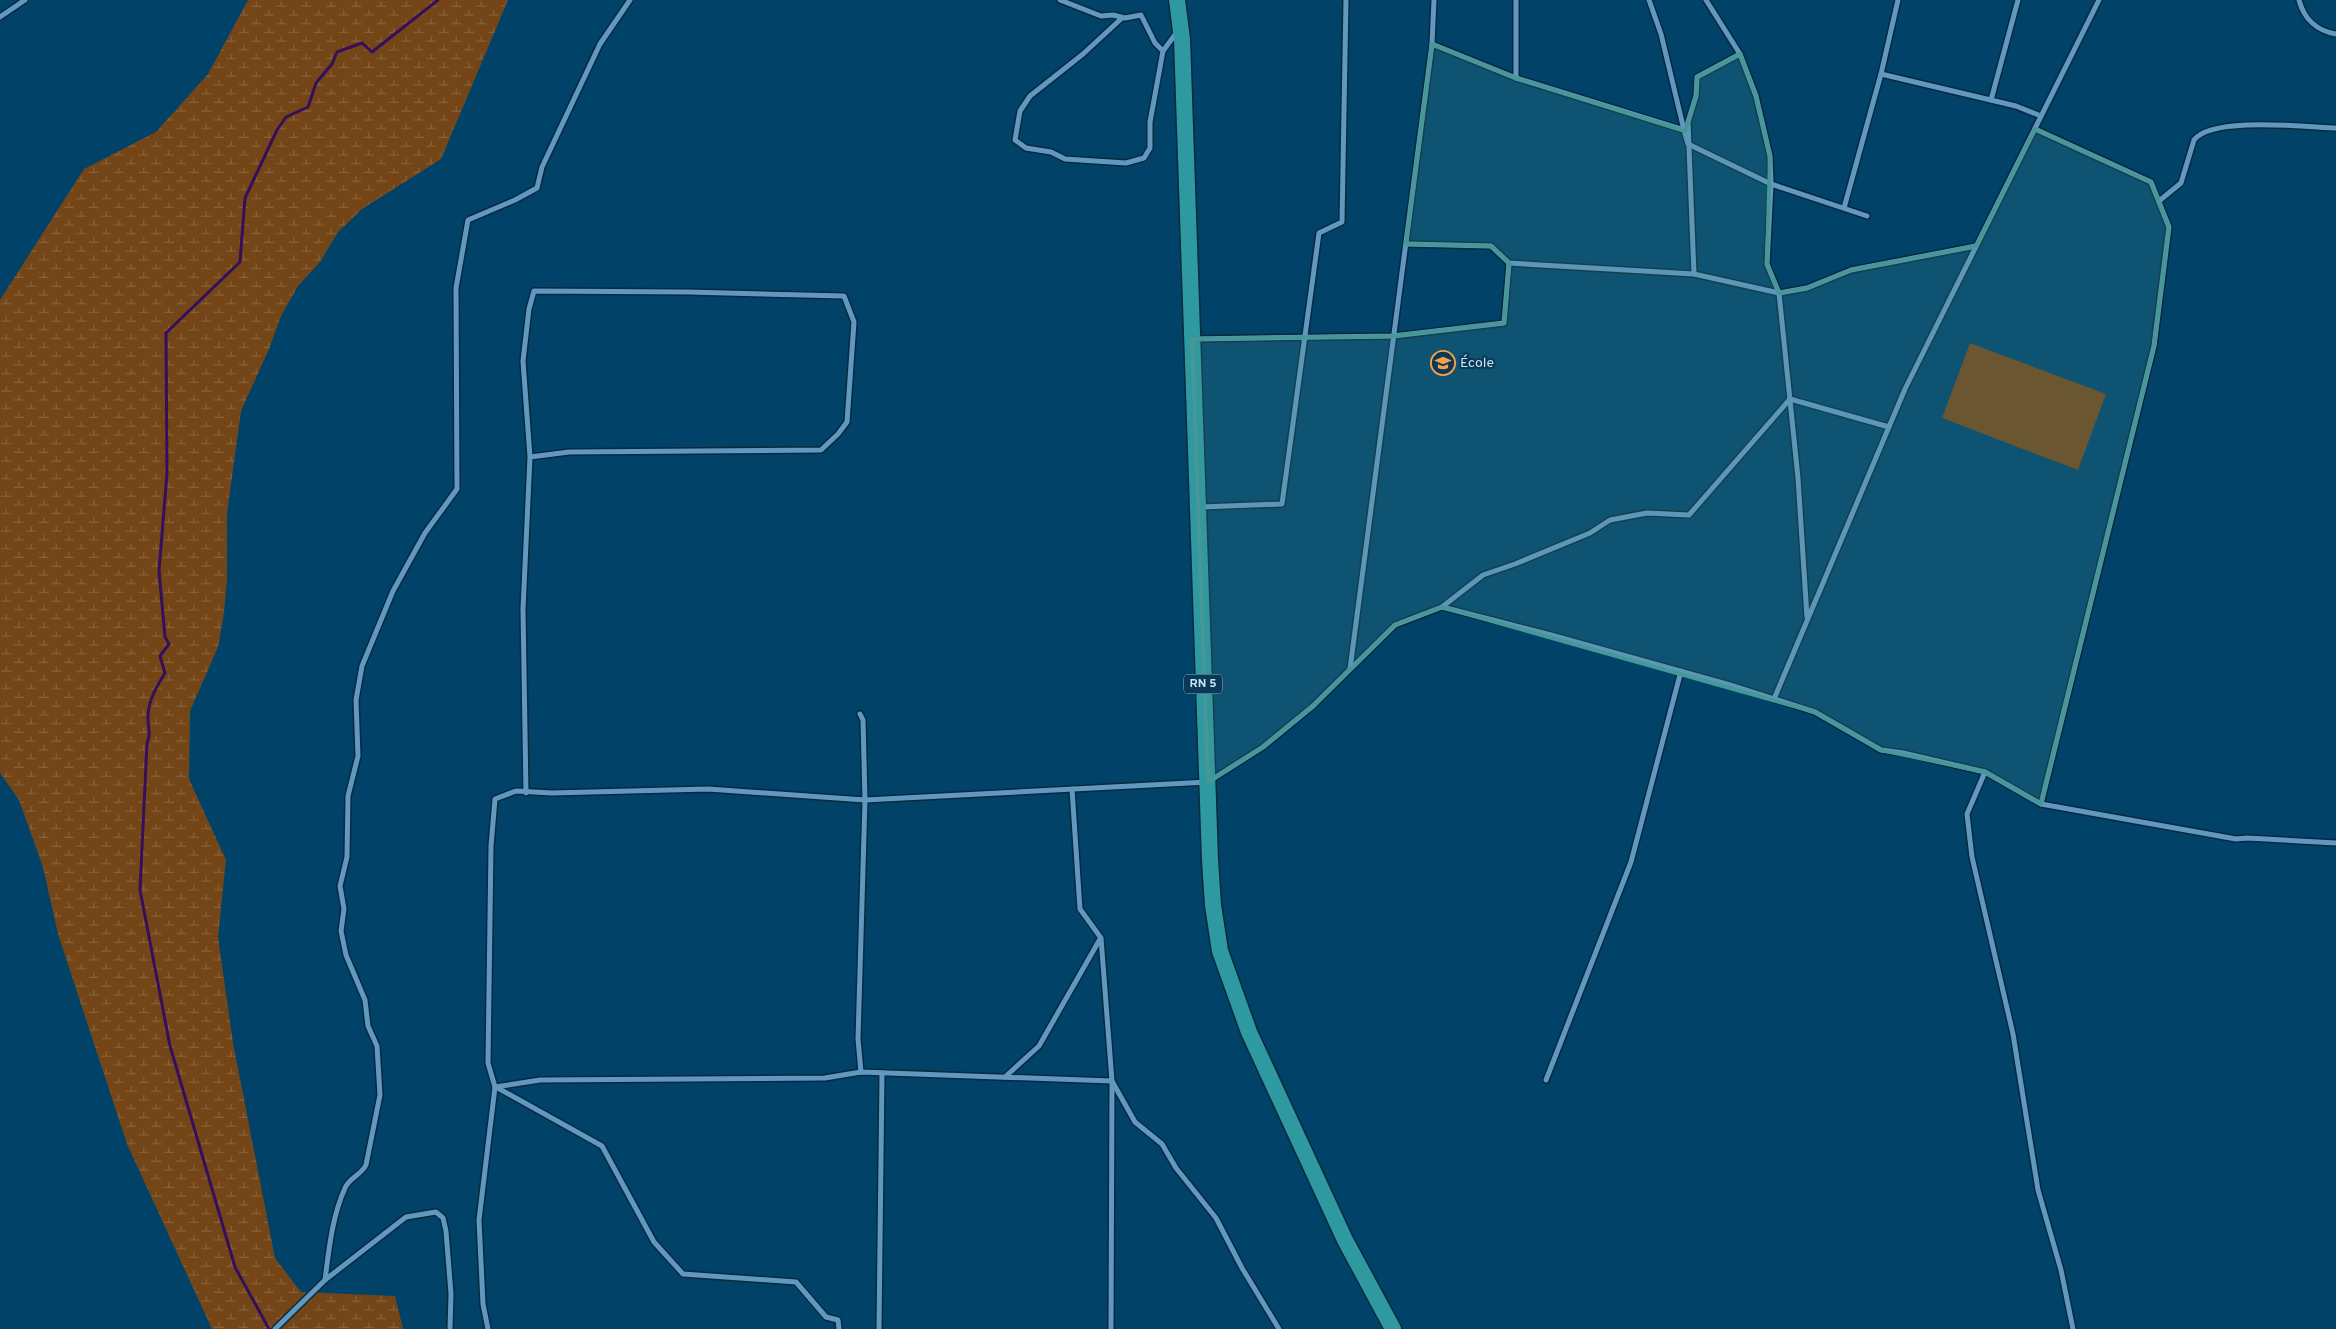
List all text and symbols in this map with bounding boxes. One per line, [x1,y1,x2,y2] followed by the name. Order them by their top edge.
[1430,350,1456,376] school or university icon: École
[1460,354,1494,372] place label: École
[1184,674,1222,694] road number: RN 5

